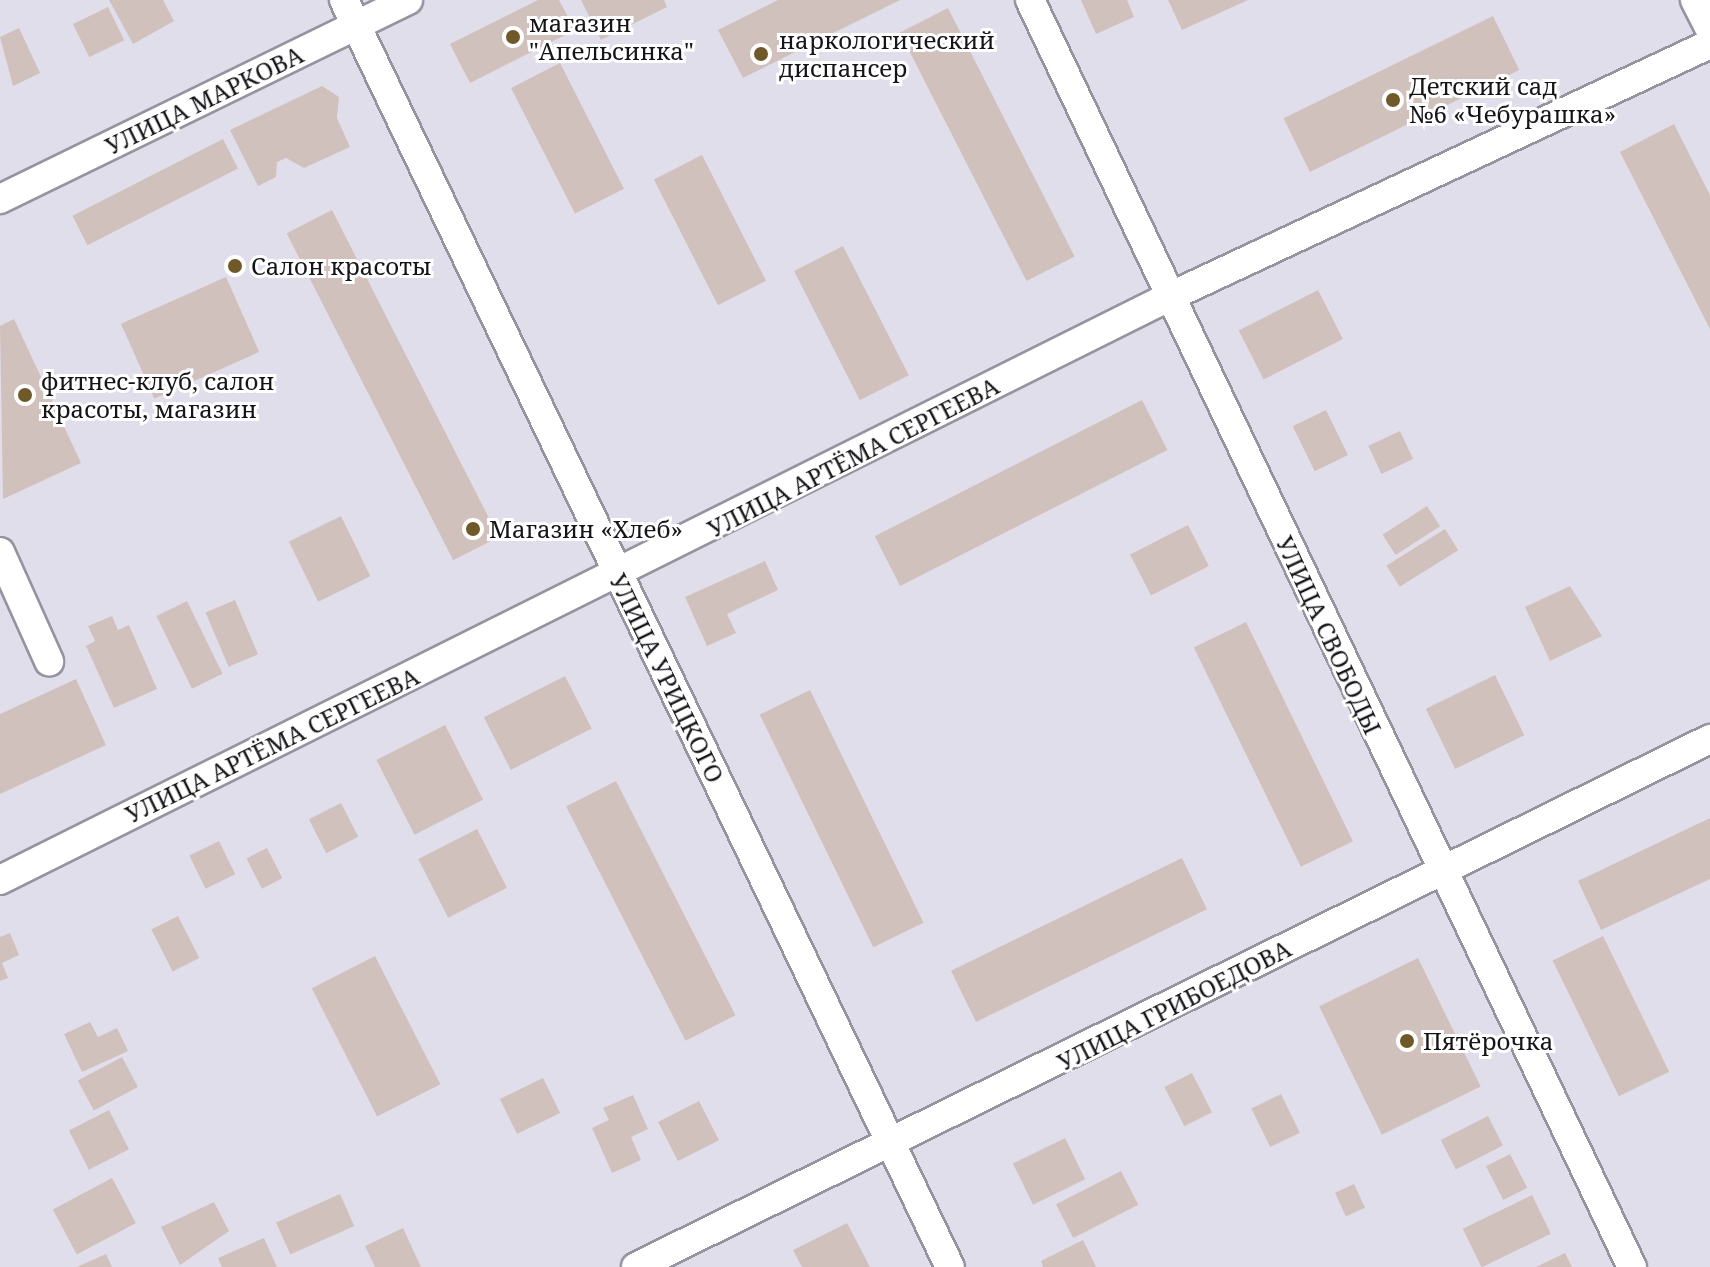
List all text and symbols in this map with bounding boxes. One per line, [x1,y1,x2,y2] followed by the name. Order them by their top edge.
[529,9,694,65] place label: магазин "Апельсинка"
[779,26,995,82] place label: наркологический диспансер
[504,28,522,46] marker: магазин "Апельсинка"
[100,40,308,160] street label: УЛИЦА МАРКОВА
[750,43,772,65] marker: наркологический диспансер
[1409,72,1616,128] place label: Детский сад №6 «Чебурашка»
[1384,91,1402,109] marker: Детский сад №6 «Чебурашка»
[251,252,432,280] place label: Салон красоты
[226,257,244,275] marker: Салон красоты
[41,367,274,423] place label: фитнес-клуб, салон красоты, магазин
[703,371,1003,543] street label: УЛИЦА АРТЁМА СЕРГЕЕВА
[16,386,34,404] marker: фитнес-клуб, салон красоты, магазин
[489,515,683,543] place label: Магазин «Хлеб»
[464,520,482,538] marker: Магазин «Хлеб»
[1270,531,1388,739] street label: УЛИЦА СВОБОДЫ
[604,569,730,787] street label: УЛИЦА УРИЦКОГО
[121,661,423,829] street label: УЛИЦА АРТЁМА СЕРГЕЕВА
[1052,934,1296,1076] street label: УЛИЦА ГРИБОЕДОВА
[1423,1027,1553,1055] place label: Пятёрочка
[1398,1032,1416,1050] marker: Пятёрочка

